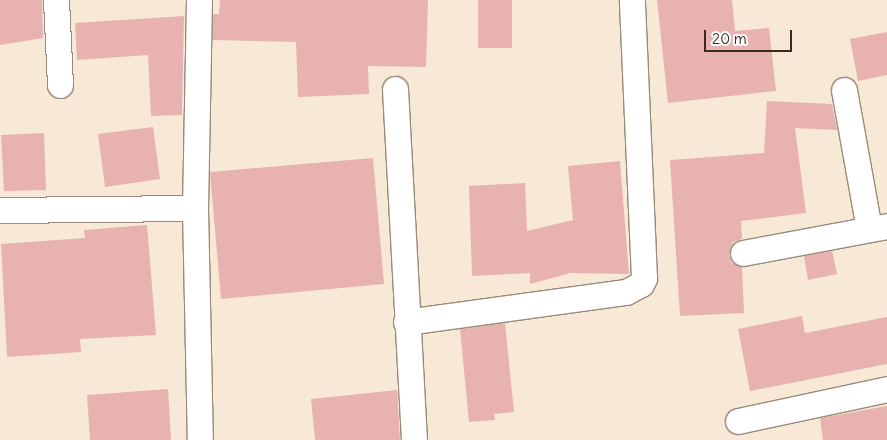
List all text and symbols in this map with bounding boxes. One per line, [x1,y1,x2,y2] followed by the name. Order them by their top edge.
[707,20,794,52] scale bar
[712,29,747,48] text: 20 m

